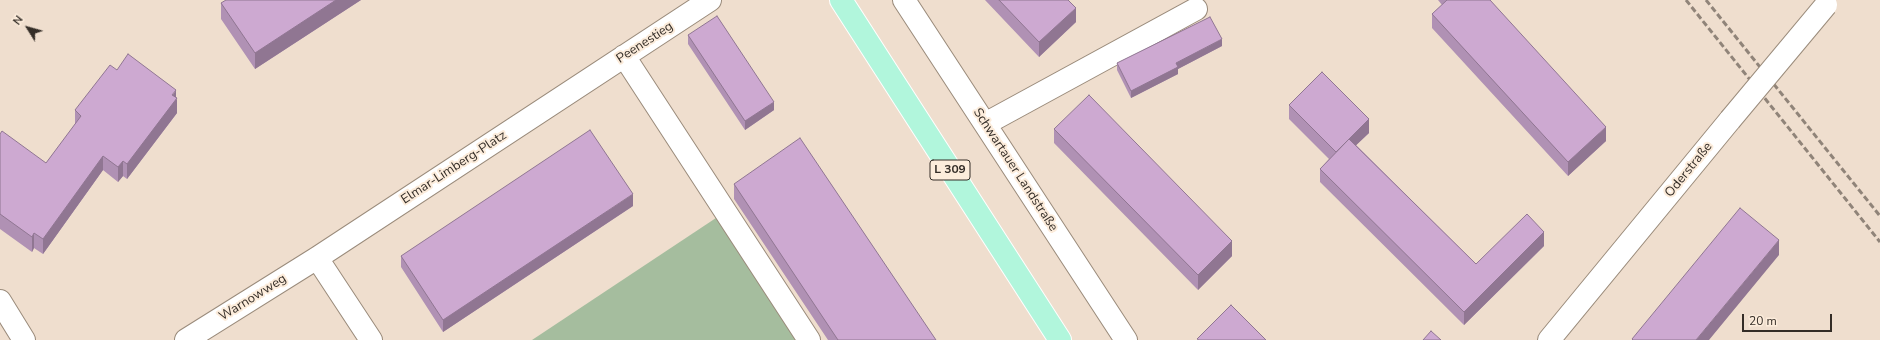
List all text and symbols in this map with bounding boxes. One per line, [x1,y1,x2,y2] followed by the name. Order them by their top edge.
[8,8,48,48] north arrow
[10,13,26,28] text: N
[614,19,676,67] street label: Peenestieg
[969,105,1061,235] street label: Schwartauer Landstraße
[398,128,510,208] street label: Elmar-Limberg-Platz
[1662,139,1716,201] street label: Oderstraße
[930,160,970,180] road number: L 309
[217,271,289,325] street label: Warnowweg
[1744,306,1834,332] scale bar
[1749,313,1777,329] text: 20 m

